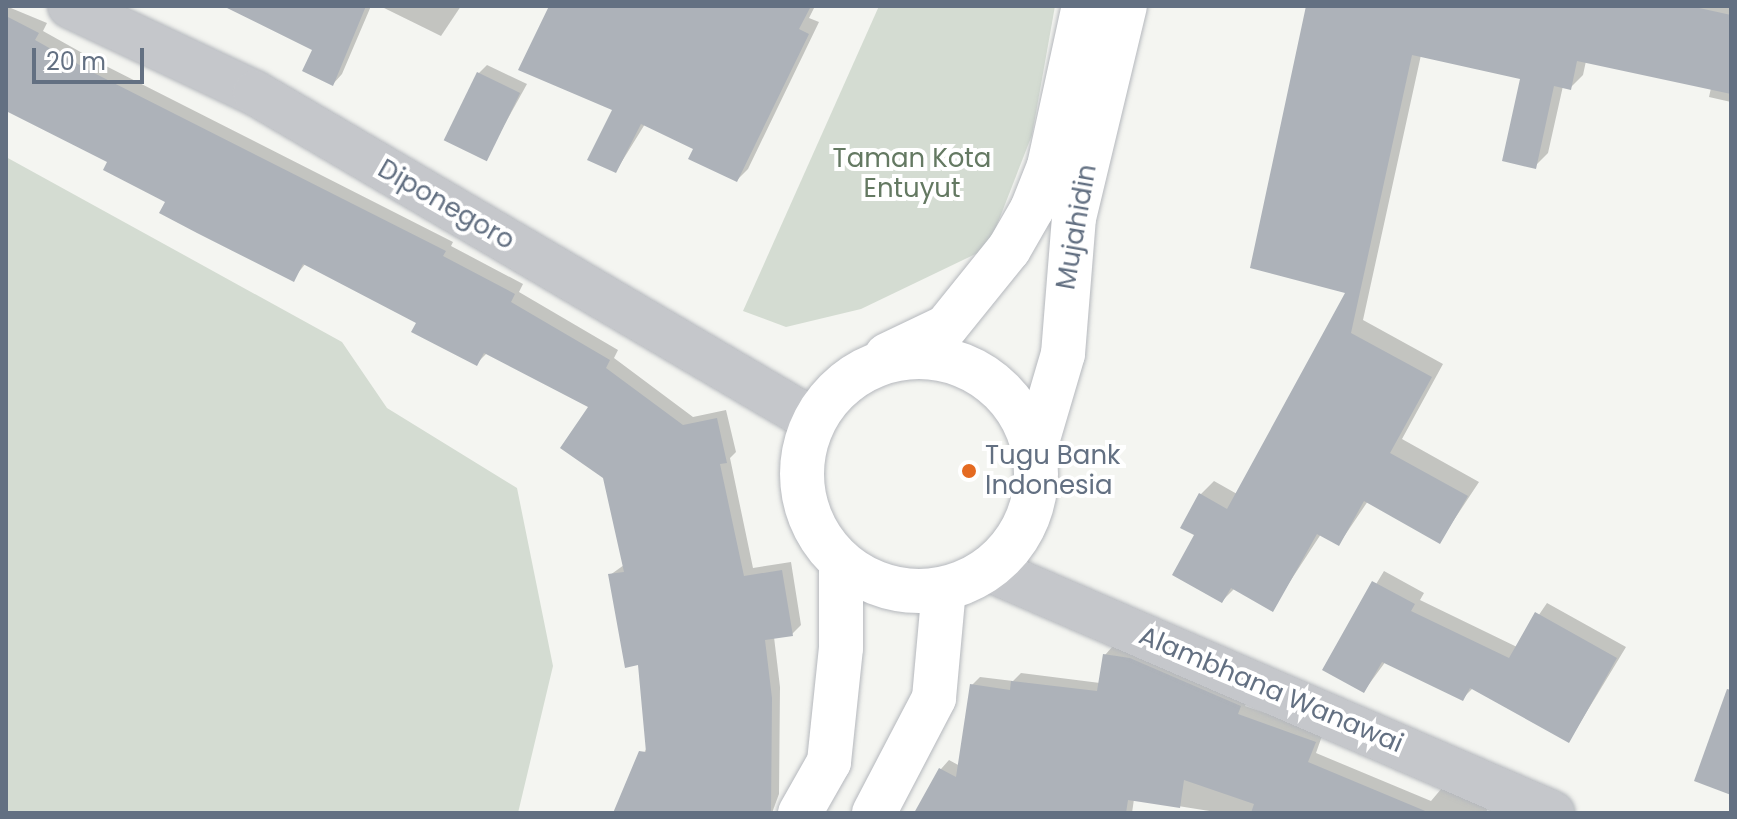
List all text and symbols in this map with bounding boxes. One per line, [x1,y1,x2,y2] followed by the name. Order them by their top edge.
[36,32,148,82] scale bar
[46,45,106,78] text: 20 m
[833,143,991,204] park label: Taman Kota Entuyut
[372,153,520,257] street label: Diponegoro
[1051,162,1103,292] street label: Mujahidin
[985,440,1120,502] place label: Tugu Bank Indonesia
[960,462,978,480] marker: Tugu Bank Indonesia
[1134,620,1408,760] street label: Alambhana Wanawai

